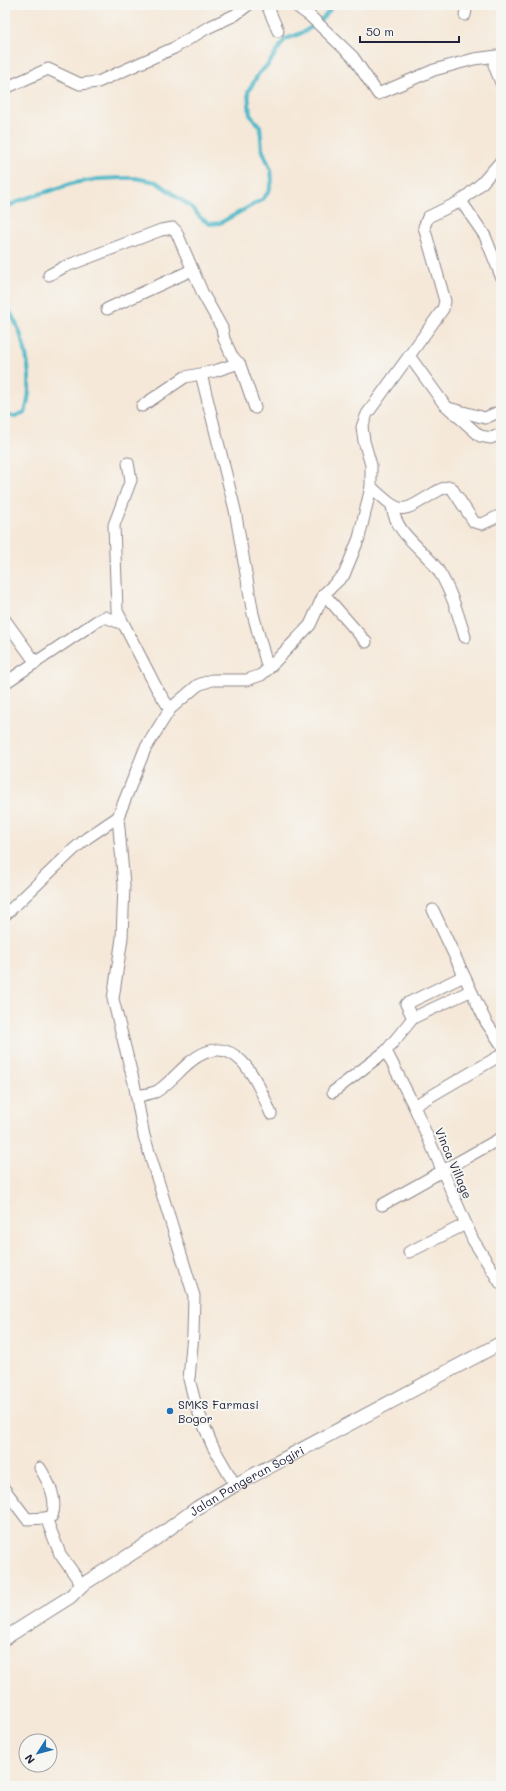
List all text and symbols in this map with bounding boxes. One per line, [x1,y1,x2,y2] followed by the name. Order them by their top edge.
[360,18,459,44] scale bar
[366,23,394,39] text: 50 m
[432,1125,476,1201] street label: Vinca Village
[178,1396,259,1426] place label: SMKS Farmasi Bogor
[165,1406,175,1416] marker: SMKS Farmasi Bogor
[186,1442,307,1519] street label: Jalan Pangeran Sogiri
[18,1733,58,1773] north arrow
[21,1751,38,1767] text: N

